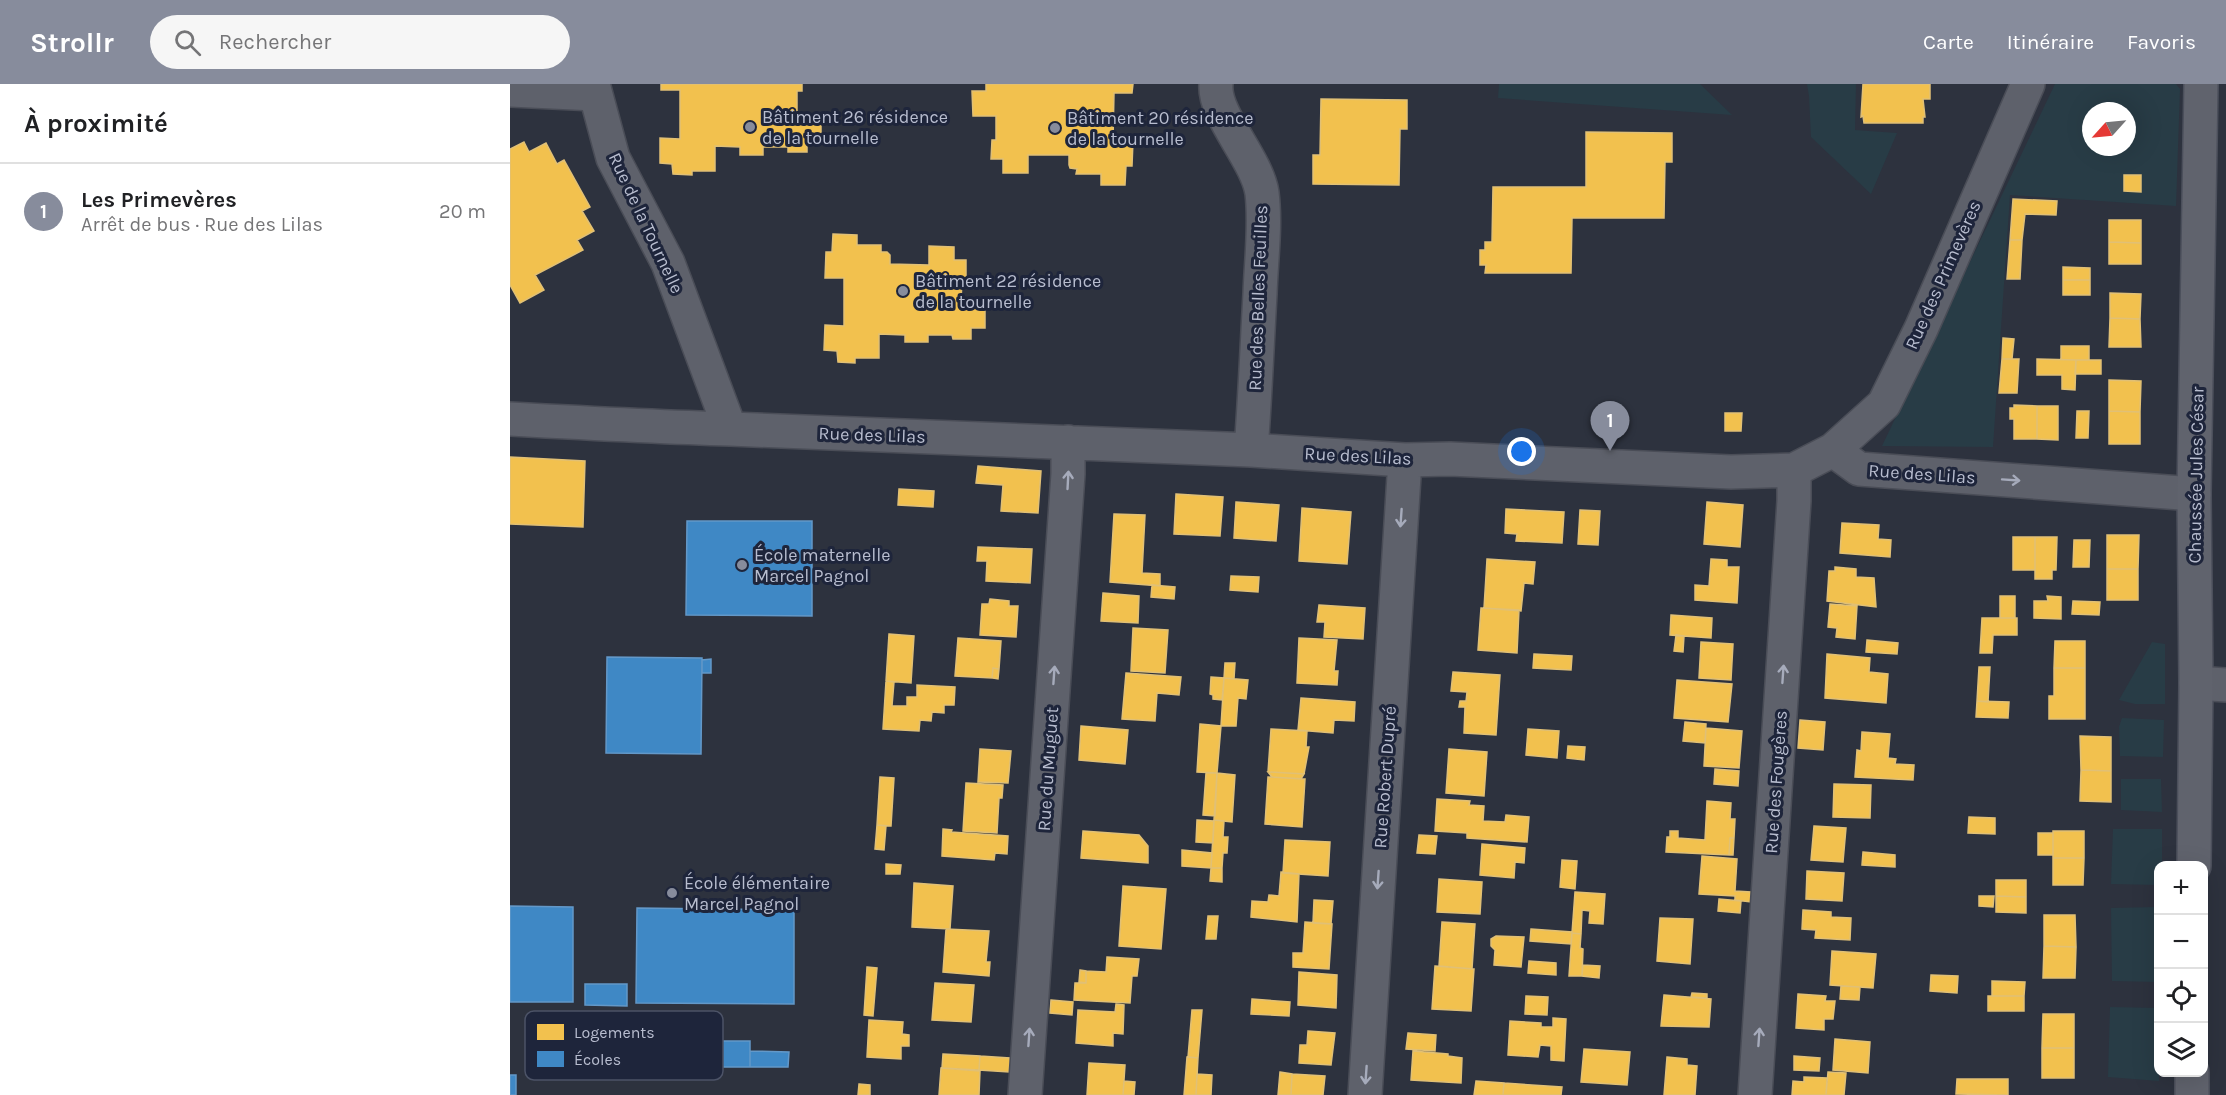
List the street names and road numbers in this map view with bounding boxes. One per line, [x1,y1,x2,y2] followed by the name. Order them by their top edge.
[604,149,688,297] street label: Rue de la Tournelle
[1900,197,1986,353] street label: Rue des Primevères
[1244,205,1272,391] street label: Rue des Belles Feuilles
[2183,386,2209,564] street label: Chaussée Jules César
[818,422,926,448] street label: Rue des Lilas
[1304,442,1412,470] street label: Rue des Lilas
[1868,459,1976,489] street label: Rue des Lilas
[1369,705,1401,849] street label: Rue Robert Dupré
[1033,706,1063,832] street label: Rue du Muguet
[1760,710,1792,854] street label: Rue des Fougères

